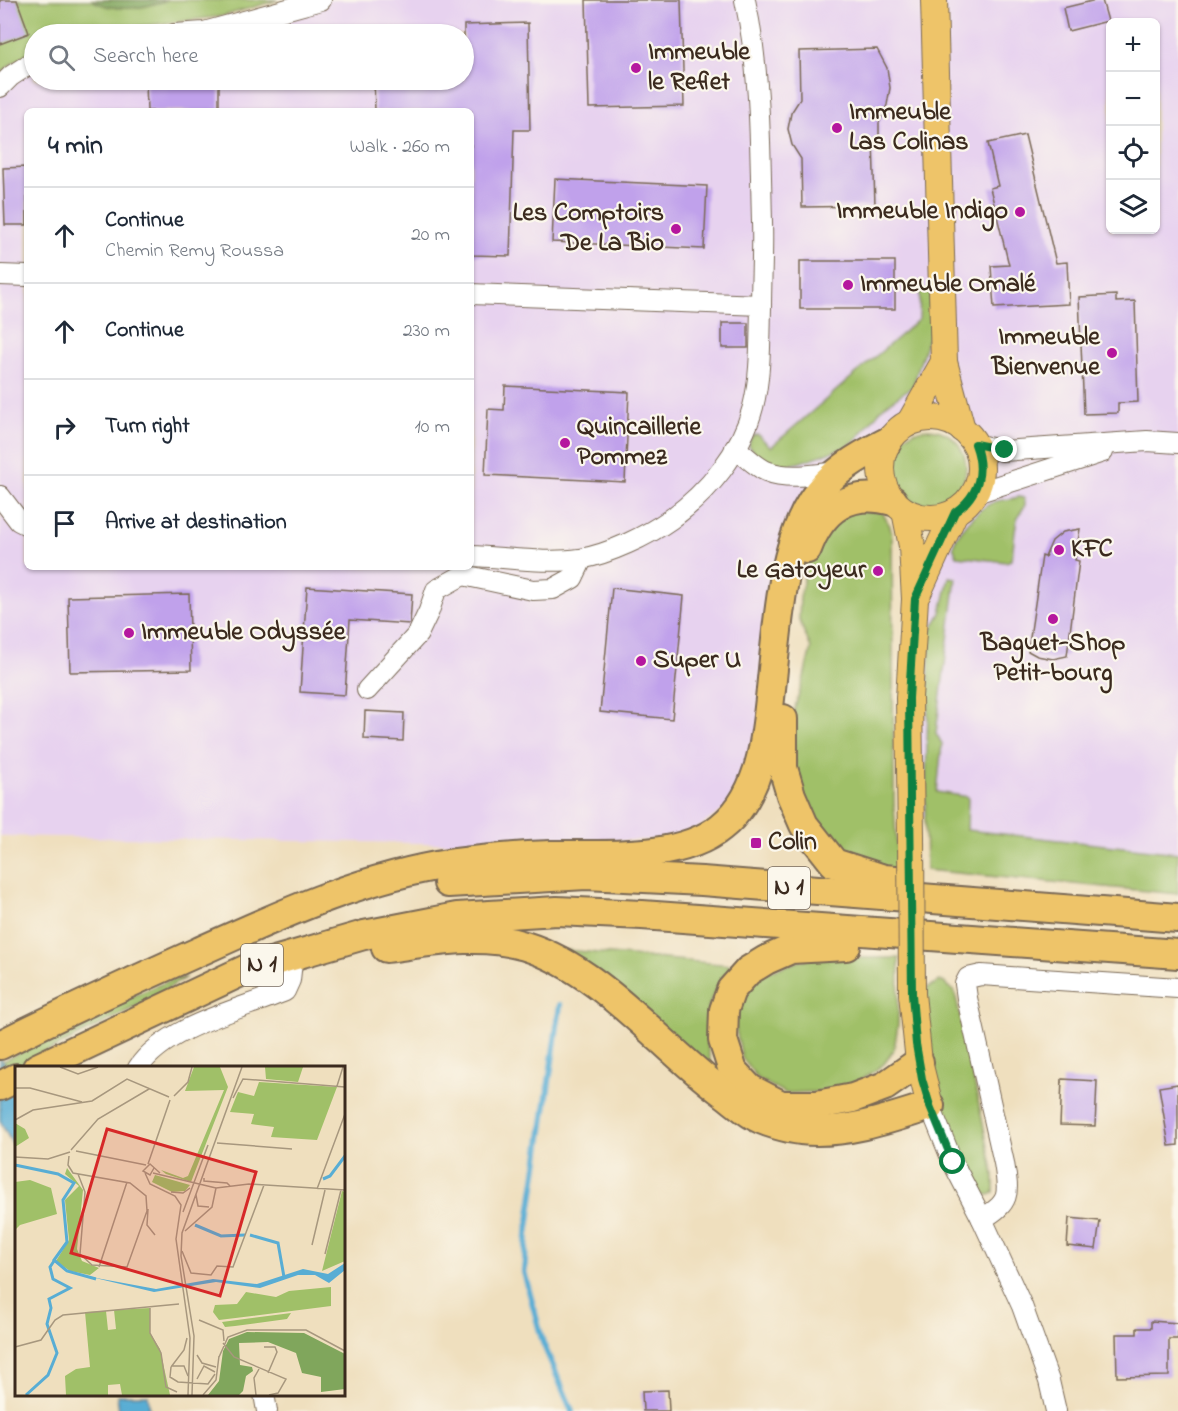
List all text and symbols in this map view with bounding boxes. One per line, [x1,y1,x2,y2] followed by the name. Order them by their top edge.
[1106,18,1160,234] map controls
[1106,18,1160,72] button: +
[24,24,474,90] search box
[648,34,751,102] place label: Immeuble le Reflet
[45,41,78,74] icon: search
[93,41,198,73] text: Search here
[629,61,643,75] marker: Immeuble le Reflet
[1106,72,1160,126] button: −
[849,94,969,162] place label: Immeuble Las Colinas
[830,121,844,135] marker: Immeuble Las Colinas
[1106,126,1160,180] button: locate
[48,128,103,166] text: 4 min
[349,133,450,162] text: Walk · 260 m
[1106,180,1160,234] button: layers
[836,193,1008,232] place label: Immeuble Indigo
[513,195,664,263] place label: Les Comptoirs De La Bio
[105,205,184,237] text: Continue
[1013,205,1027,219] marker: Immeuble Indigo
[48,219,81,252] icon: ahead
[411,221,450,250] text: 20 m
[669,222,683,236] marker: Les Comptoirs De La Bio
[105,237,284,266] text: Chemin Remy Roussa
[860,266,1037,304] place label: Immeuble Omalé
[841,278,855,292] marker: Immeuble Omalé
[48,315,81,348] icon: ahead
[105,315,184,347] text: Continue
[403,317,450,346] text: 230 m
[991,319,1101,387] place label: Immeuble Bienvenue
[1105,346,1119,360] marker: Immeuble Bienvenue
[577,409,702,477] place label: Quincaillerie Pommez
[48,411,81,444] icon: right
[105,411,190,443] text: Turn right
[414,413,450,442] text: 10 m
[558,436,572,450] marker: Quincaillerie Pommez
[991,436,1017,462] route end
[48,507,81,540] icon: arrive
[105,507,287,539] text: Arrive at destination
[1071,531,1113,569] place label: KFC
[1052,543,1066,557] marker: KFC
[737,552,867,590] place label: Le Gatoyeur
[871,564,885,578] marker: Le Gatoyeur
[1046,612,1060,626] marker: Baguet-Shop Petit-bourg
[141,614,347,652] place label: Immeuble Odyssée
[980,625,1125,694] place label: Baguet-Shop Petit-bourg
[122,626,136,640] marker: Immeuble Odyssée
[653,642,741,680] place label: Super U
[634,654,648,668] marker: Super U
[768,824,817,862] place label: Colin
[749,836,763,850] marker: Colin
[768,867,810,909] road number: N 1
[241,944,283,986] road number: N 1
[15,1066,345,1396] inset map
[939,1148,965,1174] route start

